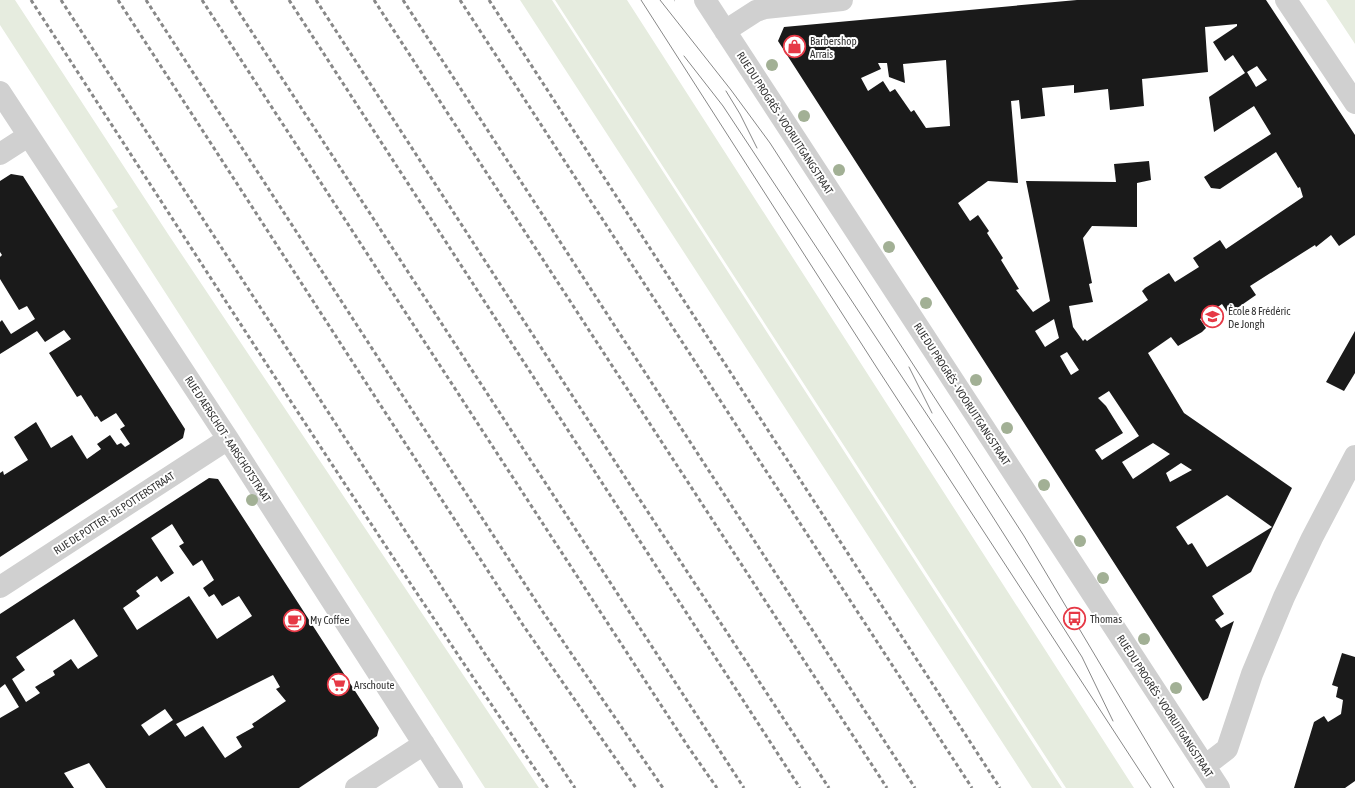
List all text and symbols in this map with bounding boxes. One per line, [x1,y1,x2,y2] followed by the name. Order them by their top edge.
[782,34,808,60] shop icon: Barbershop Arrais
[810,35,857,60] place label: Barbershop Arrais
[734,50,836,196] street label: RUE DU PROGRÈS - VOORUITGANGSTRAAT
[1200,304,1226,330] school or university icon: École 8 Frédéric De Jongh
[1228,305,1291,330] place label: École 8 Frédéric De Jongh
[911,321,1013,467] street label: RUE DU PROGRÈS - VOORUITGANGSTRAAT
[183,374,273,504] street label: RUE D'AERSCHOT - AARSCHOTSTRAAT
[51,469,177,557] street label: RUE DE POTTER - DE POTTERSTRAAT
[1061,606,1087,632] bus stop icon: Thomas
[282,607,308,633] cafe icon: My Coffee
[1090,613,1122,625] place label: Thomas
[310,614,349,626] place label: My Coffee
[1114,633,1216,779] street label: RUE DU PROGRÈS - VOORUITGANGSTRAAT
[326,672,352,698] supermarket icon: Arschoute
[354,679,394,691] place label: Arschoute

